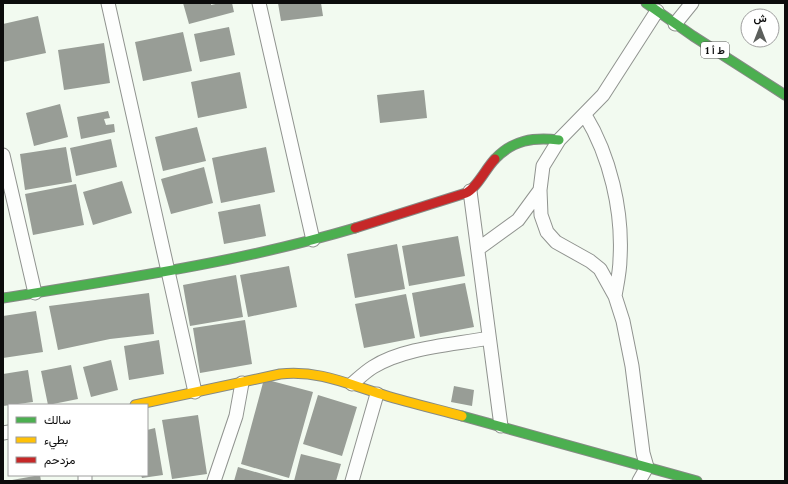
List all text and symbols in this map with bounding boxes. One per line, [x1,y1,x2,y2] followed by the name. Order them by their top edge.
[740,8,780,48] north arrow
[753,11,767,25] text: ش
[701,42,729,58] road number: ط أ 1
[8,404,148,476] legend
[44,412,71,427] text: سالك
[44,432,68,450] text: بطيء
[44,452,75,468] text: مزدحم

